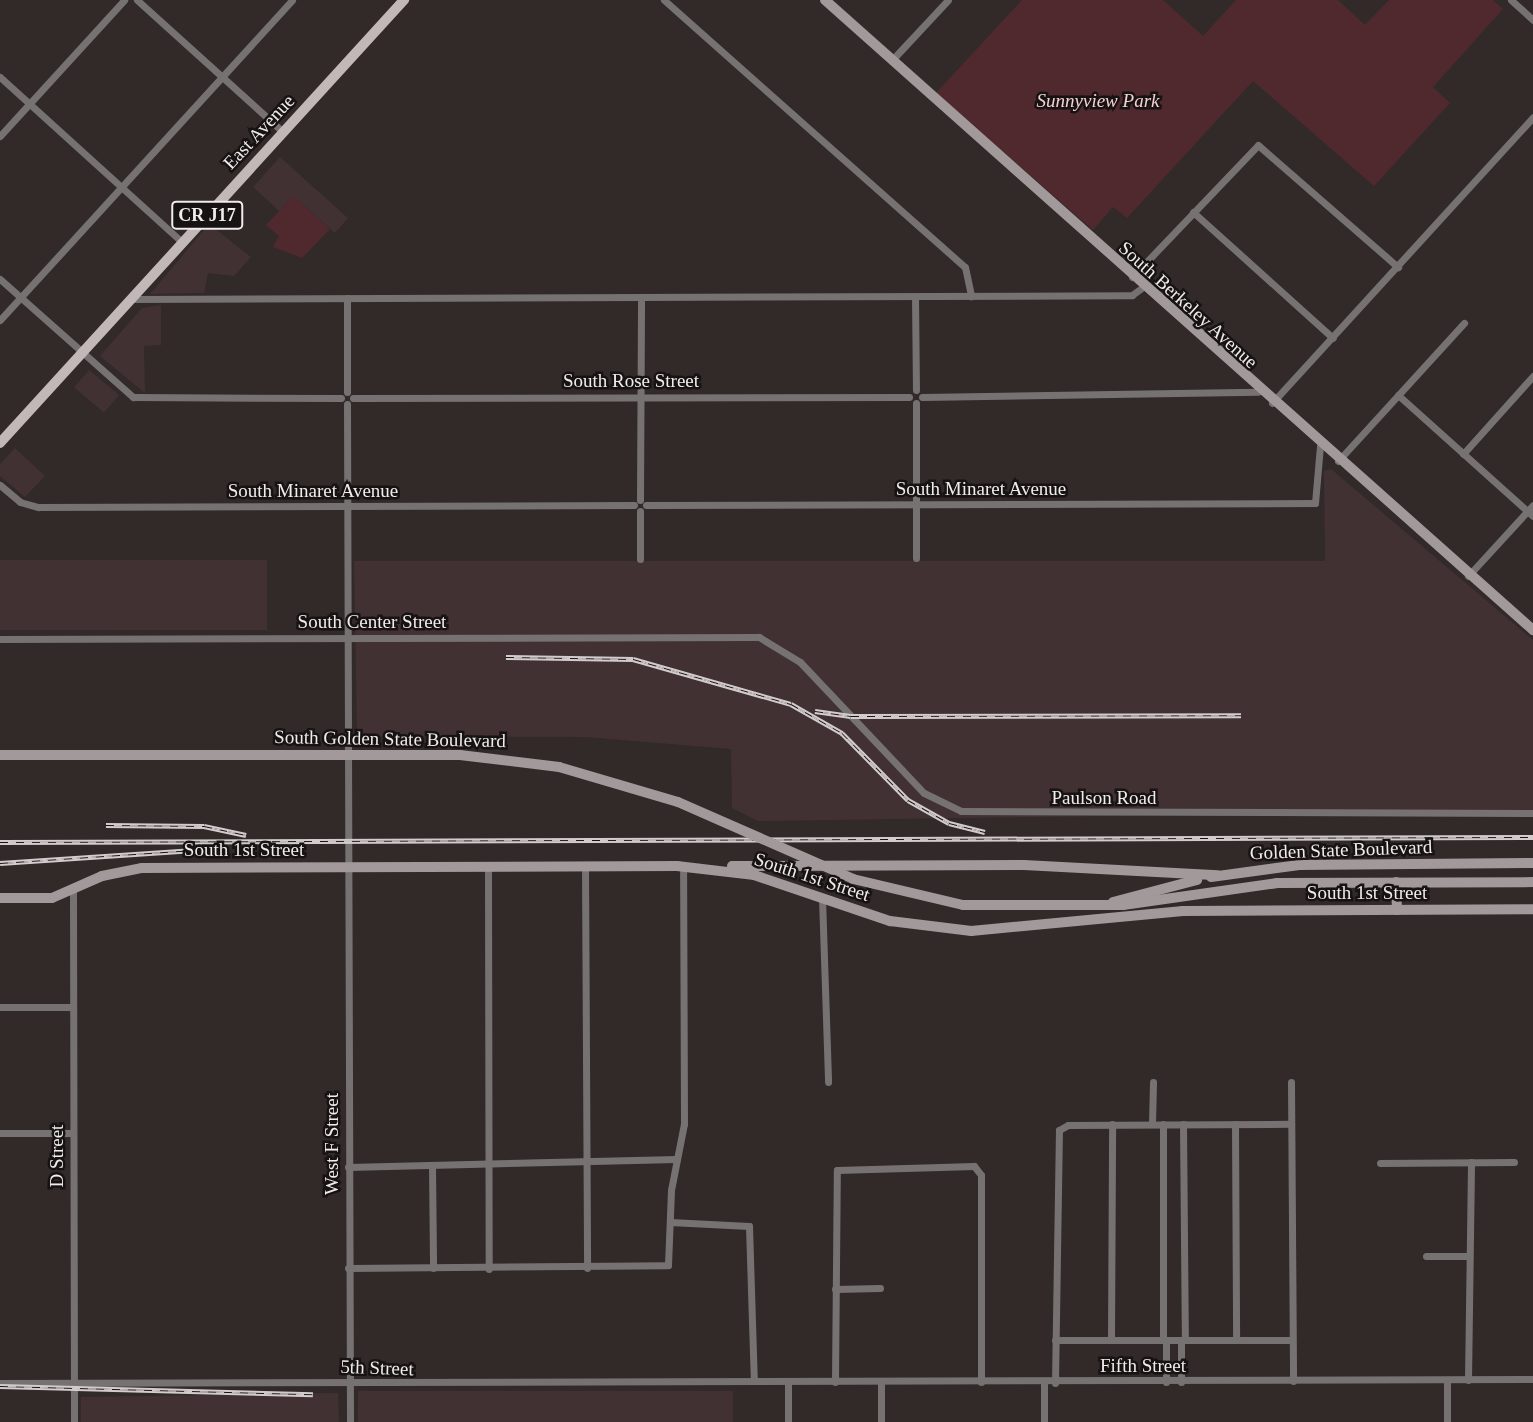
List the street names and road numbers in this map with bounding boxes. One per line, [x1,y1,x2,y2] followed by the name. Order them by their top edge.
[218,89,300,175] street label: East Avenue
[170,200,244,230] road number: CR J17
[1113,236,1263,374] street label: South Berkeley Avenue
[563,370,699,392] street label: South Rose Street
[895,478,1067,500] street label: South Minaret Avenue
[227,480,399,502] street label: South Minaret Avenue
[298,611,446,633] street label: South Center Street
[274,726,506,752] street label: South Golden State Boulevard
[1051,787,1157,809] street label: Paulson Road
[1249,835,1433,865] street label: Golden State Boulevard
[184,839,304,861] street label: South 1st Street
[751,848,873,906] street label: South 1st Street
[1307,882,1427,904] street label: South 1st Street
[321,1093,343,1195] street label: West F Street
[46,1125,68,1187] street label: D Street
[340,1355,414,1381] street label: 5th Street
[1100,1355,1186,1377] street label: Fifth Street

